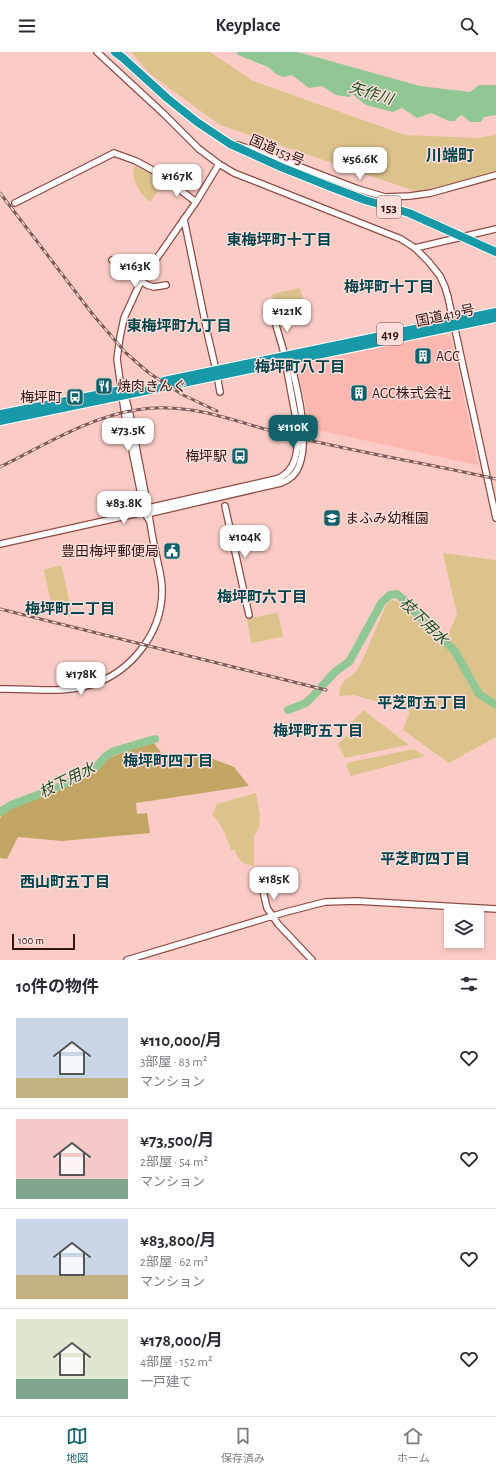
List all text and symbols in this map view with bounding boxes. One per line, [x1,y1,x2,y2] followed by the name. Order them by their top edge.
[16,15,38,37] icon: menu
[458,15,480,37] icon: search
[216,17,280,35] text: Keyplace
[347,79,397,108] water label: 矢作川
[247,132,307,169] street label: 国道153号
[327,147,393,181] pin: ¥56.6K
[426,147,474,164] district label: 川端町
[342,153,378,166] text: ¥56.6K
[149,164,205,198] pin: ¥167K
[161,170,193,183] text: ¥167K
[377,196,401,218] road number: 153
[226,231,332,248] district label: 東梅坪町十丁目
[107,254,163,288] pin: ¥163K
[120,260,151,273] text: ¥163K
[344,278,434,295] district label: 梅坪町十丁目
[259,299,315,333] pin: ¥121K
[414,302,476,329] street label: 国道419号
[272,305,302,318] text: ¥121K
[126,317,232,334] district label: 東梅坪町九丁目
[377,323,403,345] road number: 419
[413,346,433,366] building icon: AGC
[436,350,460,364] place label: AGC
[255,358,345,375] district label: 梅坪町八丁目
[94,376,114,396] restaurant icon: 焼肉きんぐ
[117,379,187,394] place label: 焼肉きんぐ
[349,383,369,403] building icon: AGC株式会社
[372,386,452,401] place label: AGC株式会社
[65,387,85,407] bus stop icon: 梅坪町
[20,389,62,405] place label: 梅坪町
[265,415,321,449] pin: ¥110K
[95,418,161,452] pin: ¥73.5K
[278,421,308,434] text: ¥110K
[111,424,145,437] text: ¥73.5K
[230,446,250,466] bus stop icon: 梅坪駅
[185,448,227,464] place label: 梅坪駅
[91,491,157,525] pin: ¥83.8K
[106,497,142,510] text: ¥83.8K
[322,508,342,528] school or university icon: まふみ幼稚園
[345,511,429,526] place label: まふみ幼稚園
[217,525,273,559] pin: ¥104K
[229,531,261,544] text: ¥104K
[162,541,182,561] public building icon: 豊田梅坪郵便局
[61,543,159,559] place label: 豊田梅坪郵便局
[217,588,307,605] district label: 梅坪町六丁目
[397,594,453,649] water label: 枝下用水
[25,600,115,617] district label: 梅坪町二丁目
[53,662,109,696] pin: ¥178K
[65,668,97,681] text: ¥178K
[377,695,467,711] district label: 平芝町五丁目
[273,722,363,739] district label: 梅坪町五丁目
[123,752,213,769] district label: 梅坪町四丁目
[37,759,99,800] water label: 枝下用水
[380,851,470,867] district label: 平芝町四丁目
[246,867,302,901] pin: ¥185K
[258,873,290,886] text: ¥185K
[20,875,110,890] district label: 西山町五丁目
[444,908,484,948] map controls
[444,908,484,948] button: layers
[12,932,75,951] scale bar
[18,935,44,946] text: 100 m
[458,973,480,995] icon: filters
[16,978,99,995] text: 10件の物件
[140,1032,222,1049] text: ¥110,000/月
[48,1034,96,1082] icon: home
[458,1047,480,1069] icon: heart
[140,1056,207,1069] text: 3部屋 · 83 m²
[140,1076,205,1089] text: マンション
[140,1132,214,1149] text: ¥73,500/月
[48,1135,96,1183] icon: home
[458,1148,480,1170] icon: heart
[140,1156,208,1169] text: 2部屋 · 54 m²
[140,1176,205,1189] text: マンション
[140,1232,216,1249] text: ¥83,800/月
[48,1235,96,1283] icon: home
[458,1248,480,1270] icon: heart
[140,1256,208,1269] text: 2部屋 · 62 m²
[140,1276,205,1289] text: マンション
[140,1332,223,1349] text: ¥178,000/月
[48,1335,96,1383] icon: home
[458,1348,480,1370] icon: heart
[140,1356,212,1369] text: 4部屋 · 152 m²
[140,1376,192,1389] text: 一戸建て
[66,1425,88,1465] tab: 地図
[221,1425,265,1465] tab: 保存済み
[397,1425,430,1465] tab: ホーム

